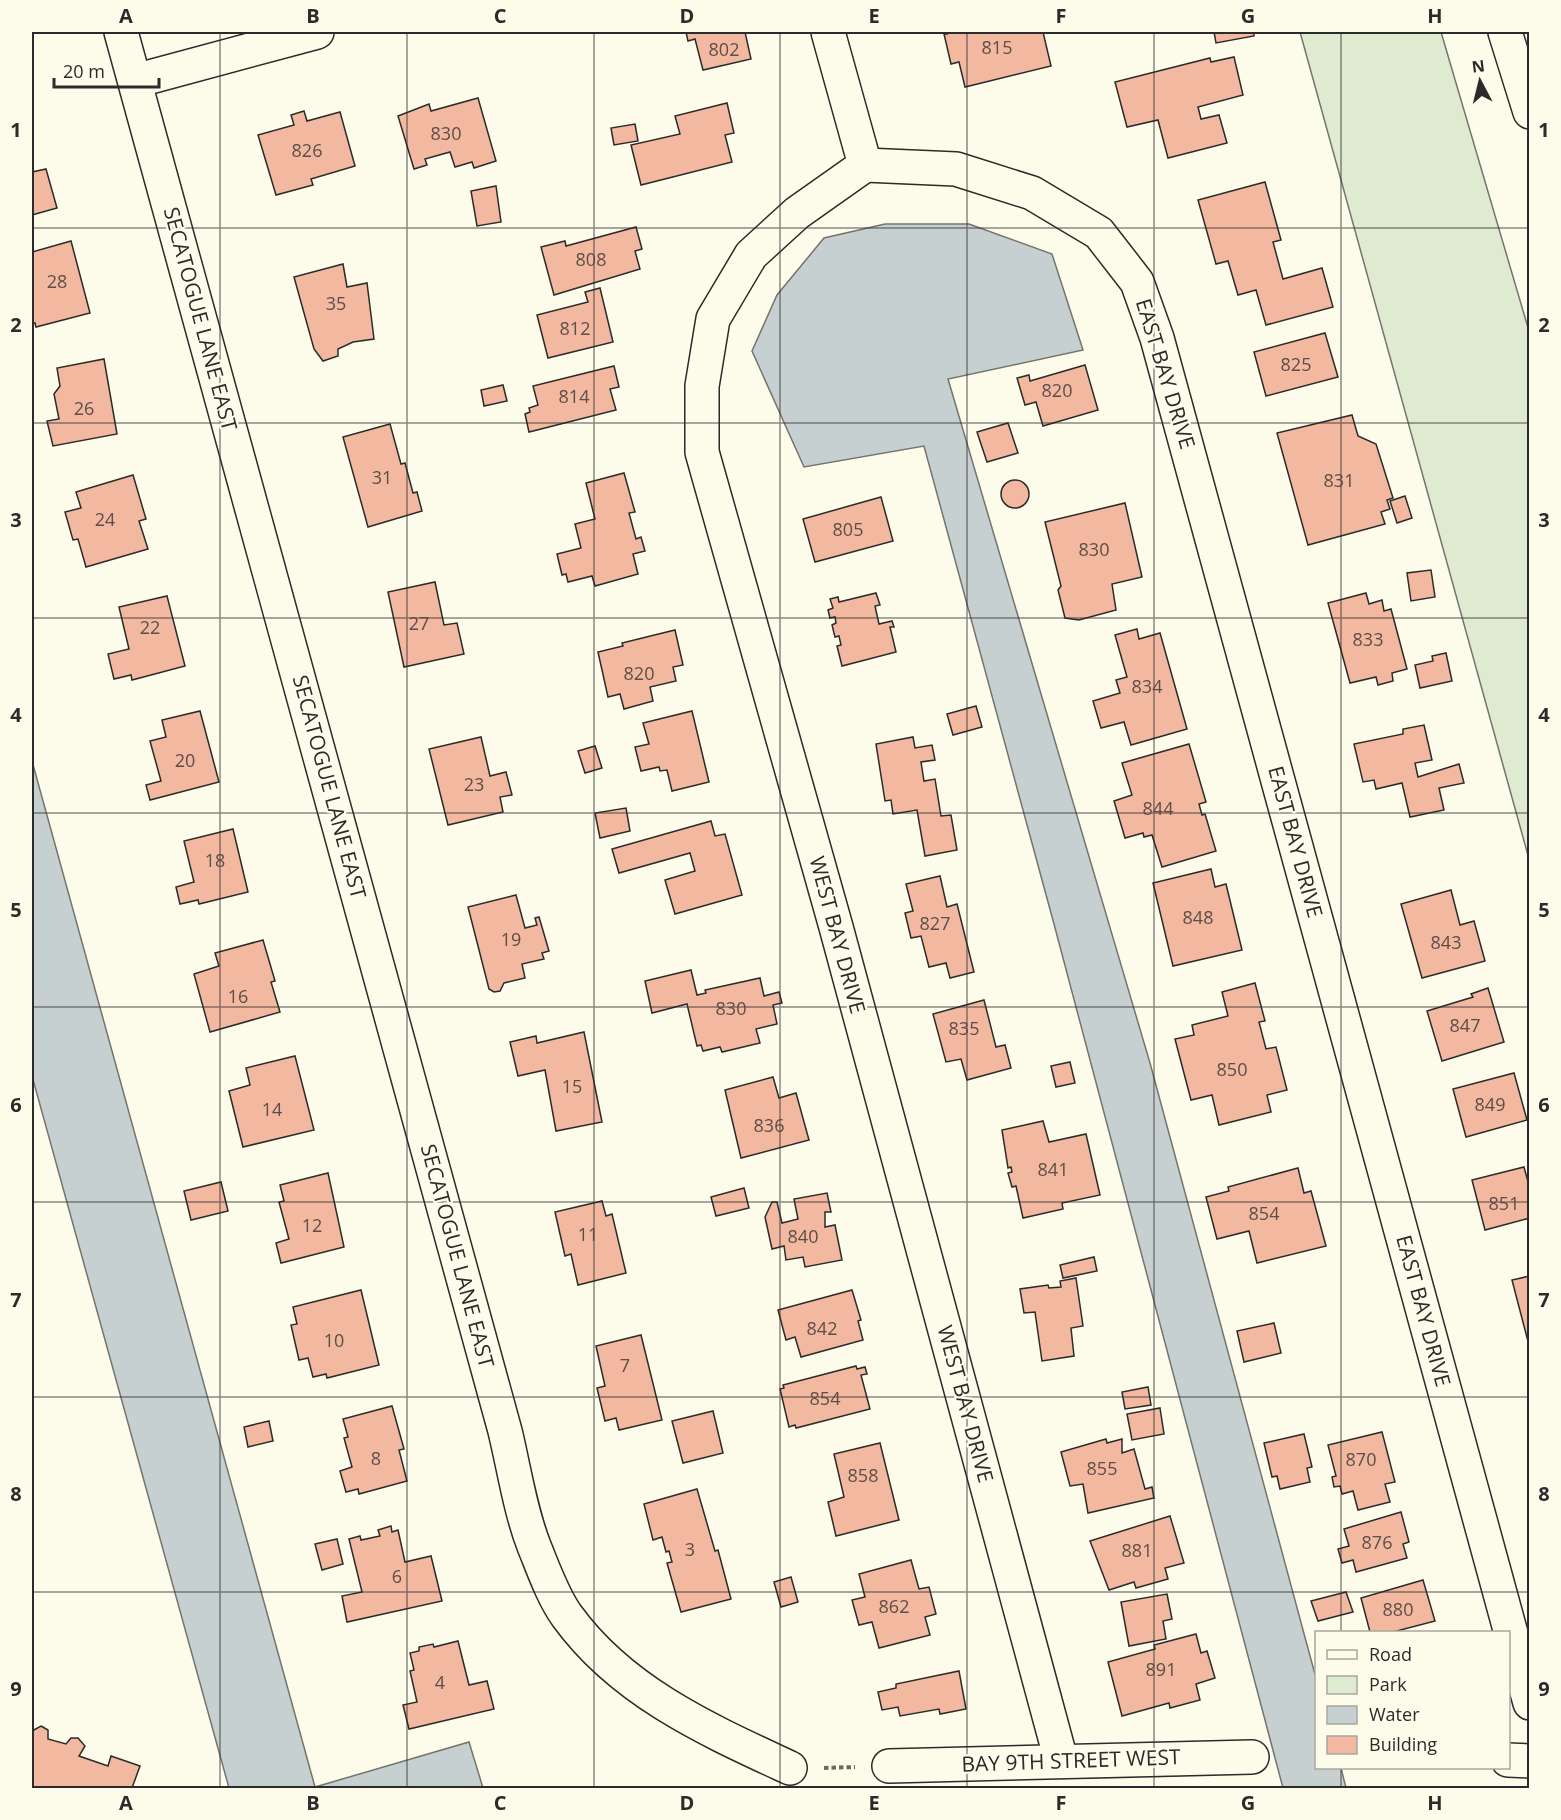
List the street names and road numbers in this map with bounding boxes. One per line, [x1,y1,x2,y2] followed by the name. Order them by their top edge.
[158,204,244,434] street label: SECATOGUE LANE EAST
[1130,295,1202,452] street label: EAST BAY DRIVE
[287,672,373,902] street label: SECATOGUE LANE EAST
[1262,763,1330,921] street label: EAST BAY DRIVE
[803,853,872,1017] street label: WEST BAY DRIVE
[415,1141,501,1371] street label: SECATOGUE LANE EAST
[1390,1232,1458,1390] street label: EAST BAY DRIVE
[931,1322,1000,1486] street label: WEST BAY DRIVE
[961,1742,1181,1778] street label: BAY 9TH STREET WEST

